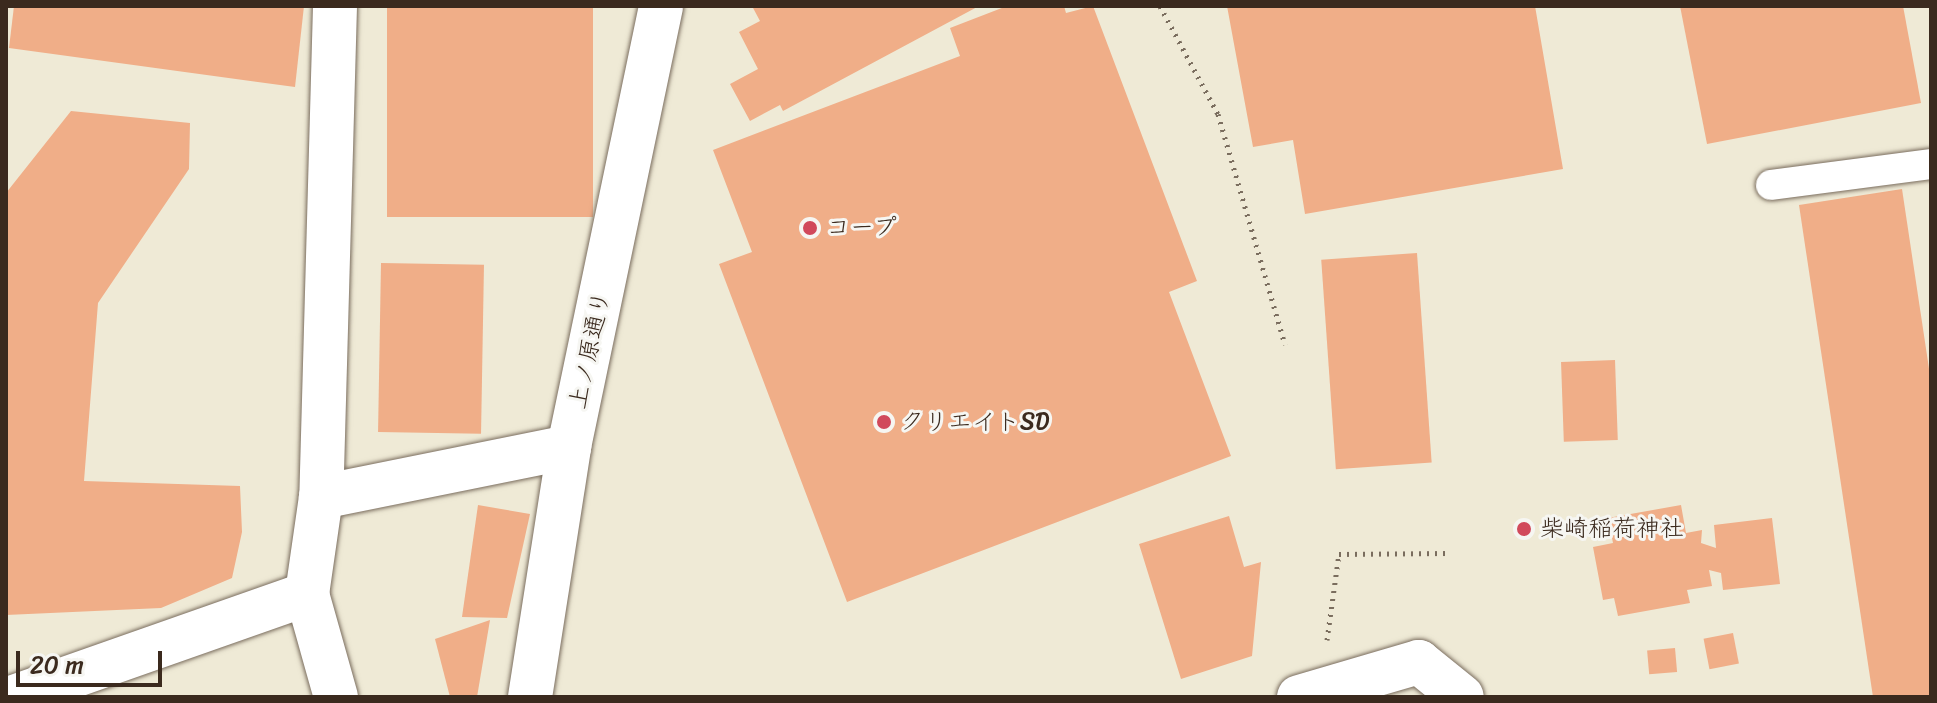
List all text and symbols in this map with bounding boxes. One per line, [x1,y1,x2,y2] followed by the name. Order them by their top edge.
[826,214,898,242] place label: コープ
[801,219,819,237] marker: コープ
[563,288,617,412] street label: 上ノ原通り
[900,408,1049,436] place label: クリエイトSD
[875,413,893,431] marker: クリエイトSD
[1540,515,1684,543] place label: 柴崎稲荷神社
[1515,520,1533,538] marker: 柴崎稲荷神社
[20,635,166,685] scale bar
[30,644,84,686] text: 20 m

